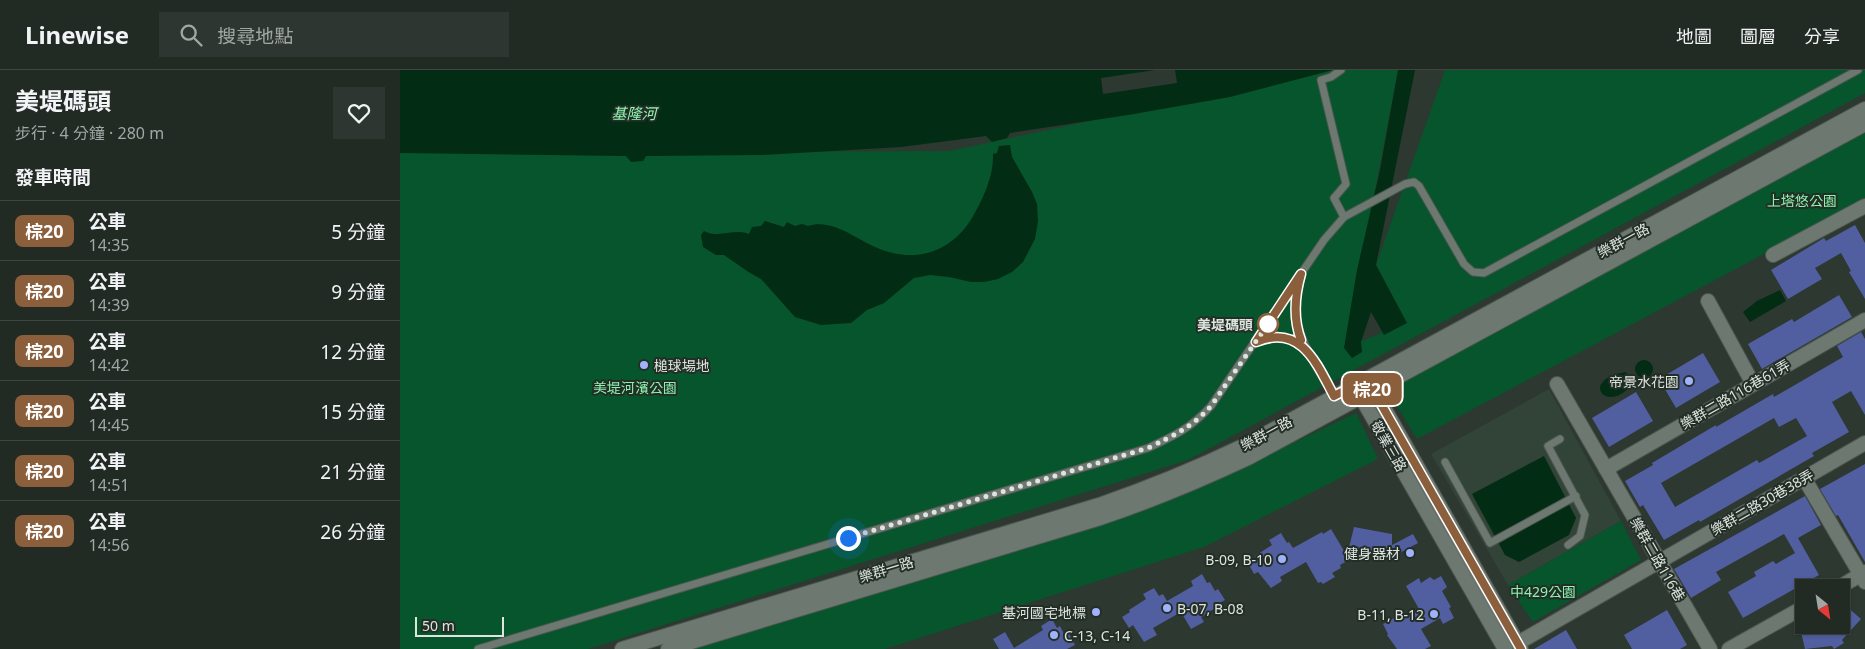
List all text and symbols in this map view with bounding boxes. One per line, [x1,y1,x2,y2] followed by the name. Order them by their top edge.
[159,12,509,57] search box
[25,18,129,51] text: Linewise
[177,21,205,49] icon: search
[217,23,293,49] text: 搜尋地點
[1676,24,1712,48] text: 地圖
[1740,24,1776,48] text: 圖層
[1804,24,1840,48] text: 分享
[15,84,111,117] text: 美堤碼頭
[333,87,385,139] button: heart
[611,103,659,123] water label: 基隆河
[15,122,164,144] text: 步行 · 4 分鐘 · 280 m
[15,164,91,190] text: 發車時間
[1767,191,1837,210] park label: 上塔悠公園
[89,208,127,234] text: 公車
[1594,218,1652,262] street label: 樂群一路
[25,219,64,243] text: 棕20
[331,219,385,245] text: 5 分鐘
[89,234,130,256] text: 14:35
[89,268,127,294] text: 公車
[25,279,64,303] text: 棕20
[331,279,385,305] text: 9 分鐘
[89,294,130,316] text: 14:39
[1257,313,1279,335] marker: 美堤碼頭
[1197,315,1253,334] place label: 美堤碼頭
[89,328,127,354] text: 公車
[25,339,64,363] text: 棕20
[320,339,385,365] text: 12 分鐘
[89,354,130,376] text: 14:42
[1677,355,1793,433] street label: 樂群二路116巷61弄
[654,356,710,375] place label: 槌球場地
[638,359,650,371] marker: 槌球場地
[1609,372,1679,391] place label: 帝景水花園
[1343,373,1401,405] line badge: 棕20
[1683,375,1695,387] marker: 帝景水花園
[1353,377,1391,401] text: 棕20
[593,378,677,397] park label: 美堤河濱公園
[89,388,127,414] text: 公車
[25,399,64,423] text: 棕20
[320,399,385,425] text: 15 分鐘
[1237,411,1295,455] street label: 樂群一路
[89,414,130,436] text: 14:45
[1367,417,1411,475] street label: 敬業三路
[89,448,127,474] text: 公車
[25,459,64,483] text: 棕20
[320,459,385,485] text: 21 分鐘
[1707,465,1817,539] street label: 樂群二路30巷38弄
[89,474,130,496] text: 14:51
[89,508,127,534] text: 公車
[1626,514,1690,604] street label: 樂群二路116巷
[25,519,64,543] text: 棕20
[320,519,385,545] text: 26 分鐘
[836,526,861,551] your location
[89,534,130,556] text: 14:56
[1344,544,1400,563] place label: 健身器材
[1404,547,1416,559] marker: 健身器材
[1205,550,1272,569] place label: B-09, B-10
[856,552,916,586] street label: 樂群一路
[1276,553,1288,565] marker: B-09, B-10
[1795,579,1850,634] north arrow
[1795,579,1850,634] map controls
[1510,582,1576,601] park label: 中429公園
[1177,599,1244,618] place label: B-07, B-08
[1161,602,1173,614] marker: B-07, B-08
[1002,603,1086,622] place label: 基河國宅地標
[1357,605,1424,624] place label: B-11, B-12
[1090,606,1102,618] marker: 基河國宅地標
[1428,608,1440,620] marker: B-11, B-12
[415,614,504,637] scale bar
[422,616,455,635] text: 50 m
[1064,626,1130,645] place label: C-13, C-14
[1048,629,1060,641] marker: C-13, C-14

